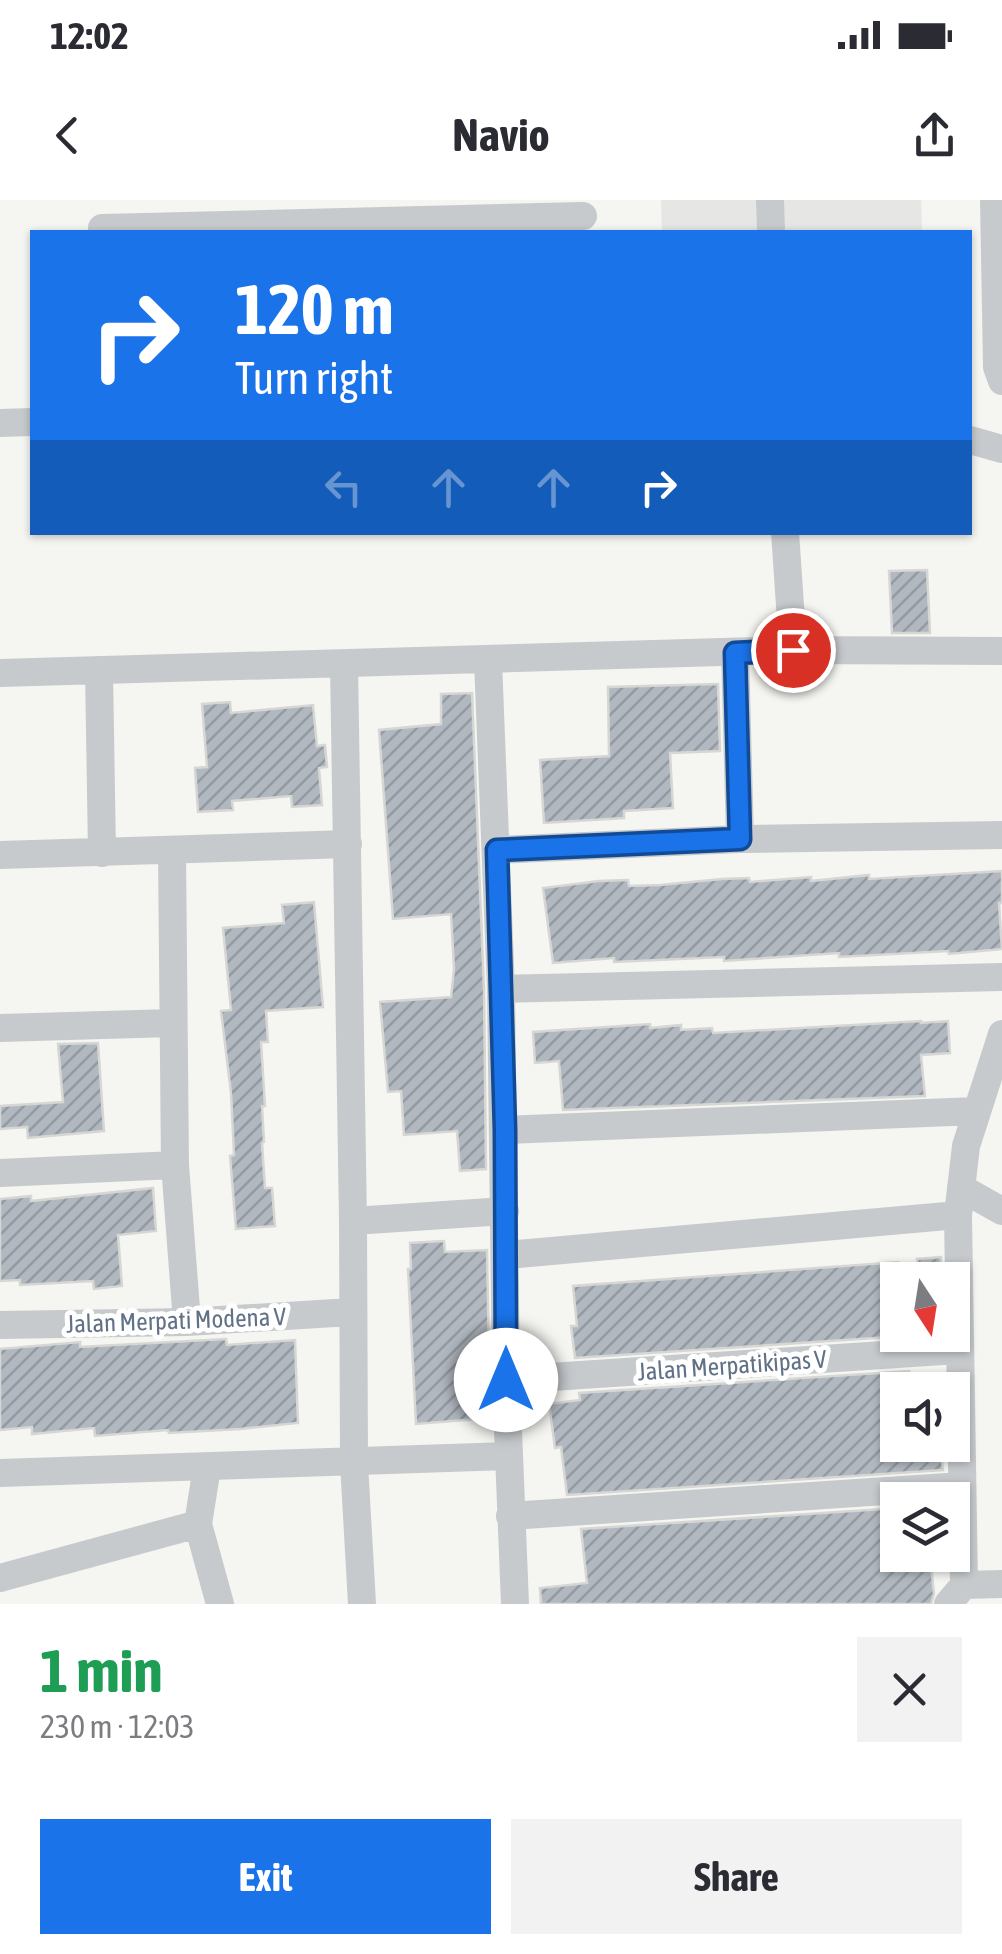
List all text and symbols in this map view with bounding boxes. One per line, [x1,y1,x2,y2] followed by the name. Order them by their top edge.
[50,14,129,57] text: 12:02
[40,108,95,163] icon: back
[907,108,962,163] icon: share
[452,109,550,161] text: Navio
[235,269,394,349] text: 120 m
[70,270,200,400] icon: right
[235,352,393,404] text: Turn right
[316,460,371,515] icon: left
[421,460,476,515] icon: ahead
[526,460,581,515] icon: ahead
[631,460,686,515] icon: right
[751,608,836,693] pin
[766,623,821,678] icon: arrive
[880,1262,970,1352] north arrow
[880,1262,970,1572] map controls
[66,1302,287,1338] street label: Jalan Merpati Modena V
[454,1328,558,1432] position arrow
[637,1344,828,1386] street label: Jalan Merpatikipas V
[880,1372,970,1462] button: sound
[880,1482,970,1572] button: layers
[40,1636,163,1705] text: 1 min
[857,1637,962,1742] button: close
[40,1708,195,1745] text: 230 m · 12:03
[40,1819,491,1934] button: Exit
[511,1819,962,1934] button: Share

